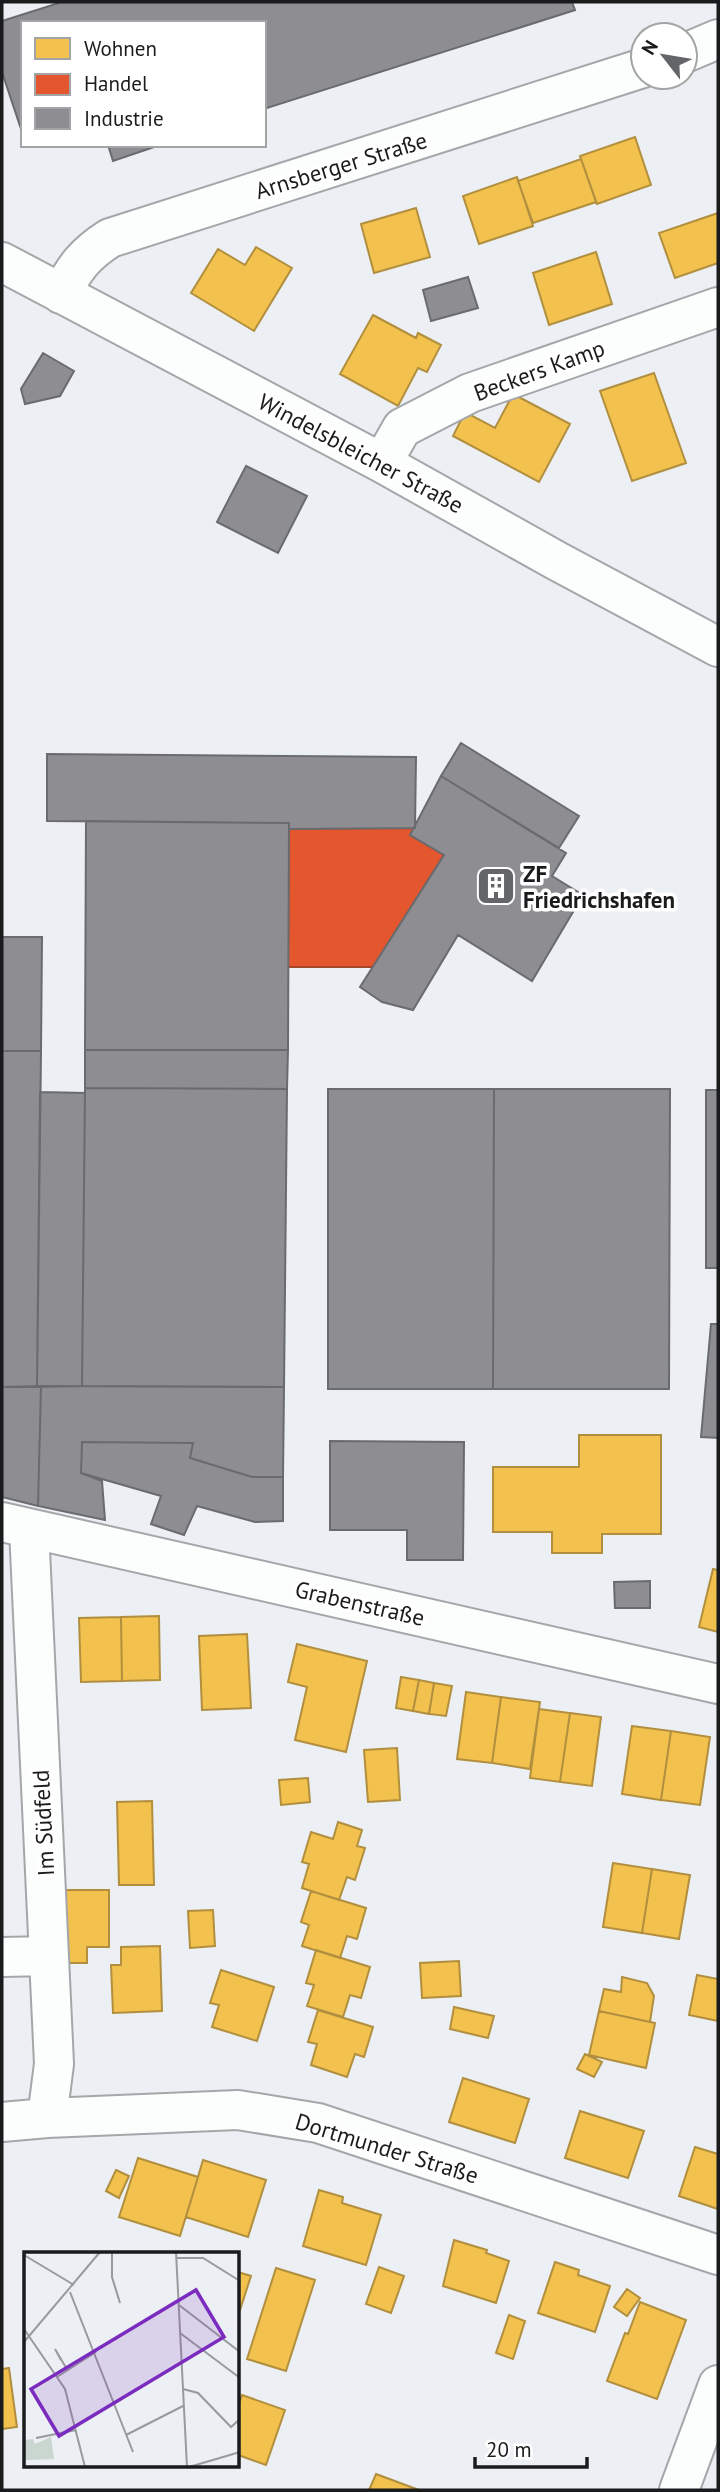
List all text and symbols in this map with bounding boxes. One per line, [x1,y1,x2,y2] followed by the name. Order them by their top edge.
[21,21,266,147] legend
[629,21,699,91] north arrow
[84,35,157,62] text: Wohnen
[636,36,663,59] text: N
[84,70,148,97] text: Handel
[84,105,164,132] text: Industrie
[252,125,430,205] street label: Arnsberger Straße
[470,333,608,407] street label: Beckers Kamp
[253,387,469,519] street label: Windelsbleicher Straße
[523,859,675,914] place label: ZF Friedrichshafen
[475,865,517,907] building icon: ZF Friedrichshafen
[292,1574,428,1632] street label: Grabenstraße
[26,1769,60,1877] street label: Im Südfeld
[292,2106,482,2190] street label: Dortmunder Straße
[24,2252,240,2468] inset map
[475,2426,587,2470] scale bar
[486,2436,532,2463] text: 20 m

